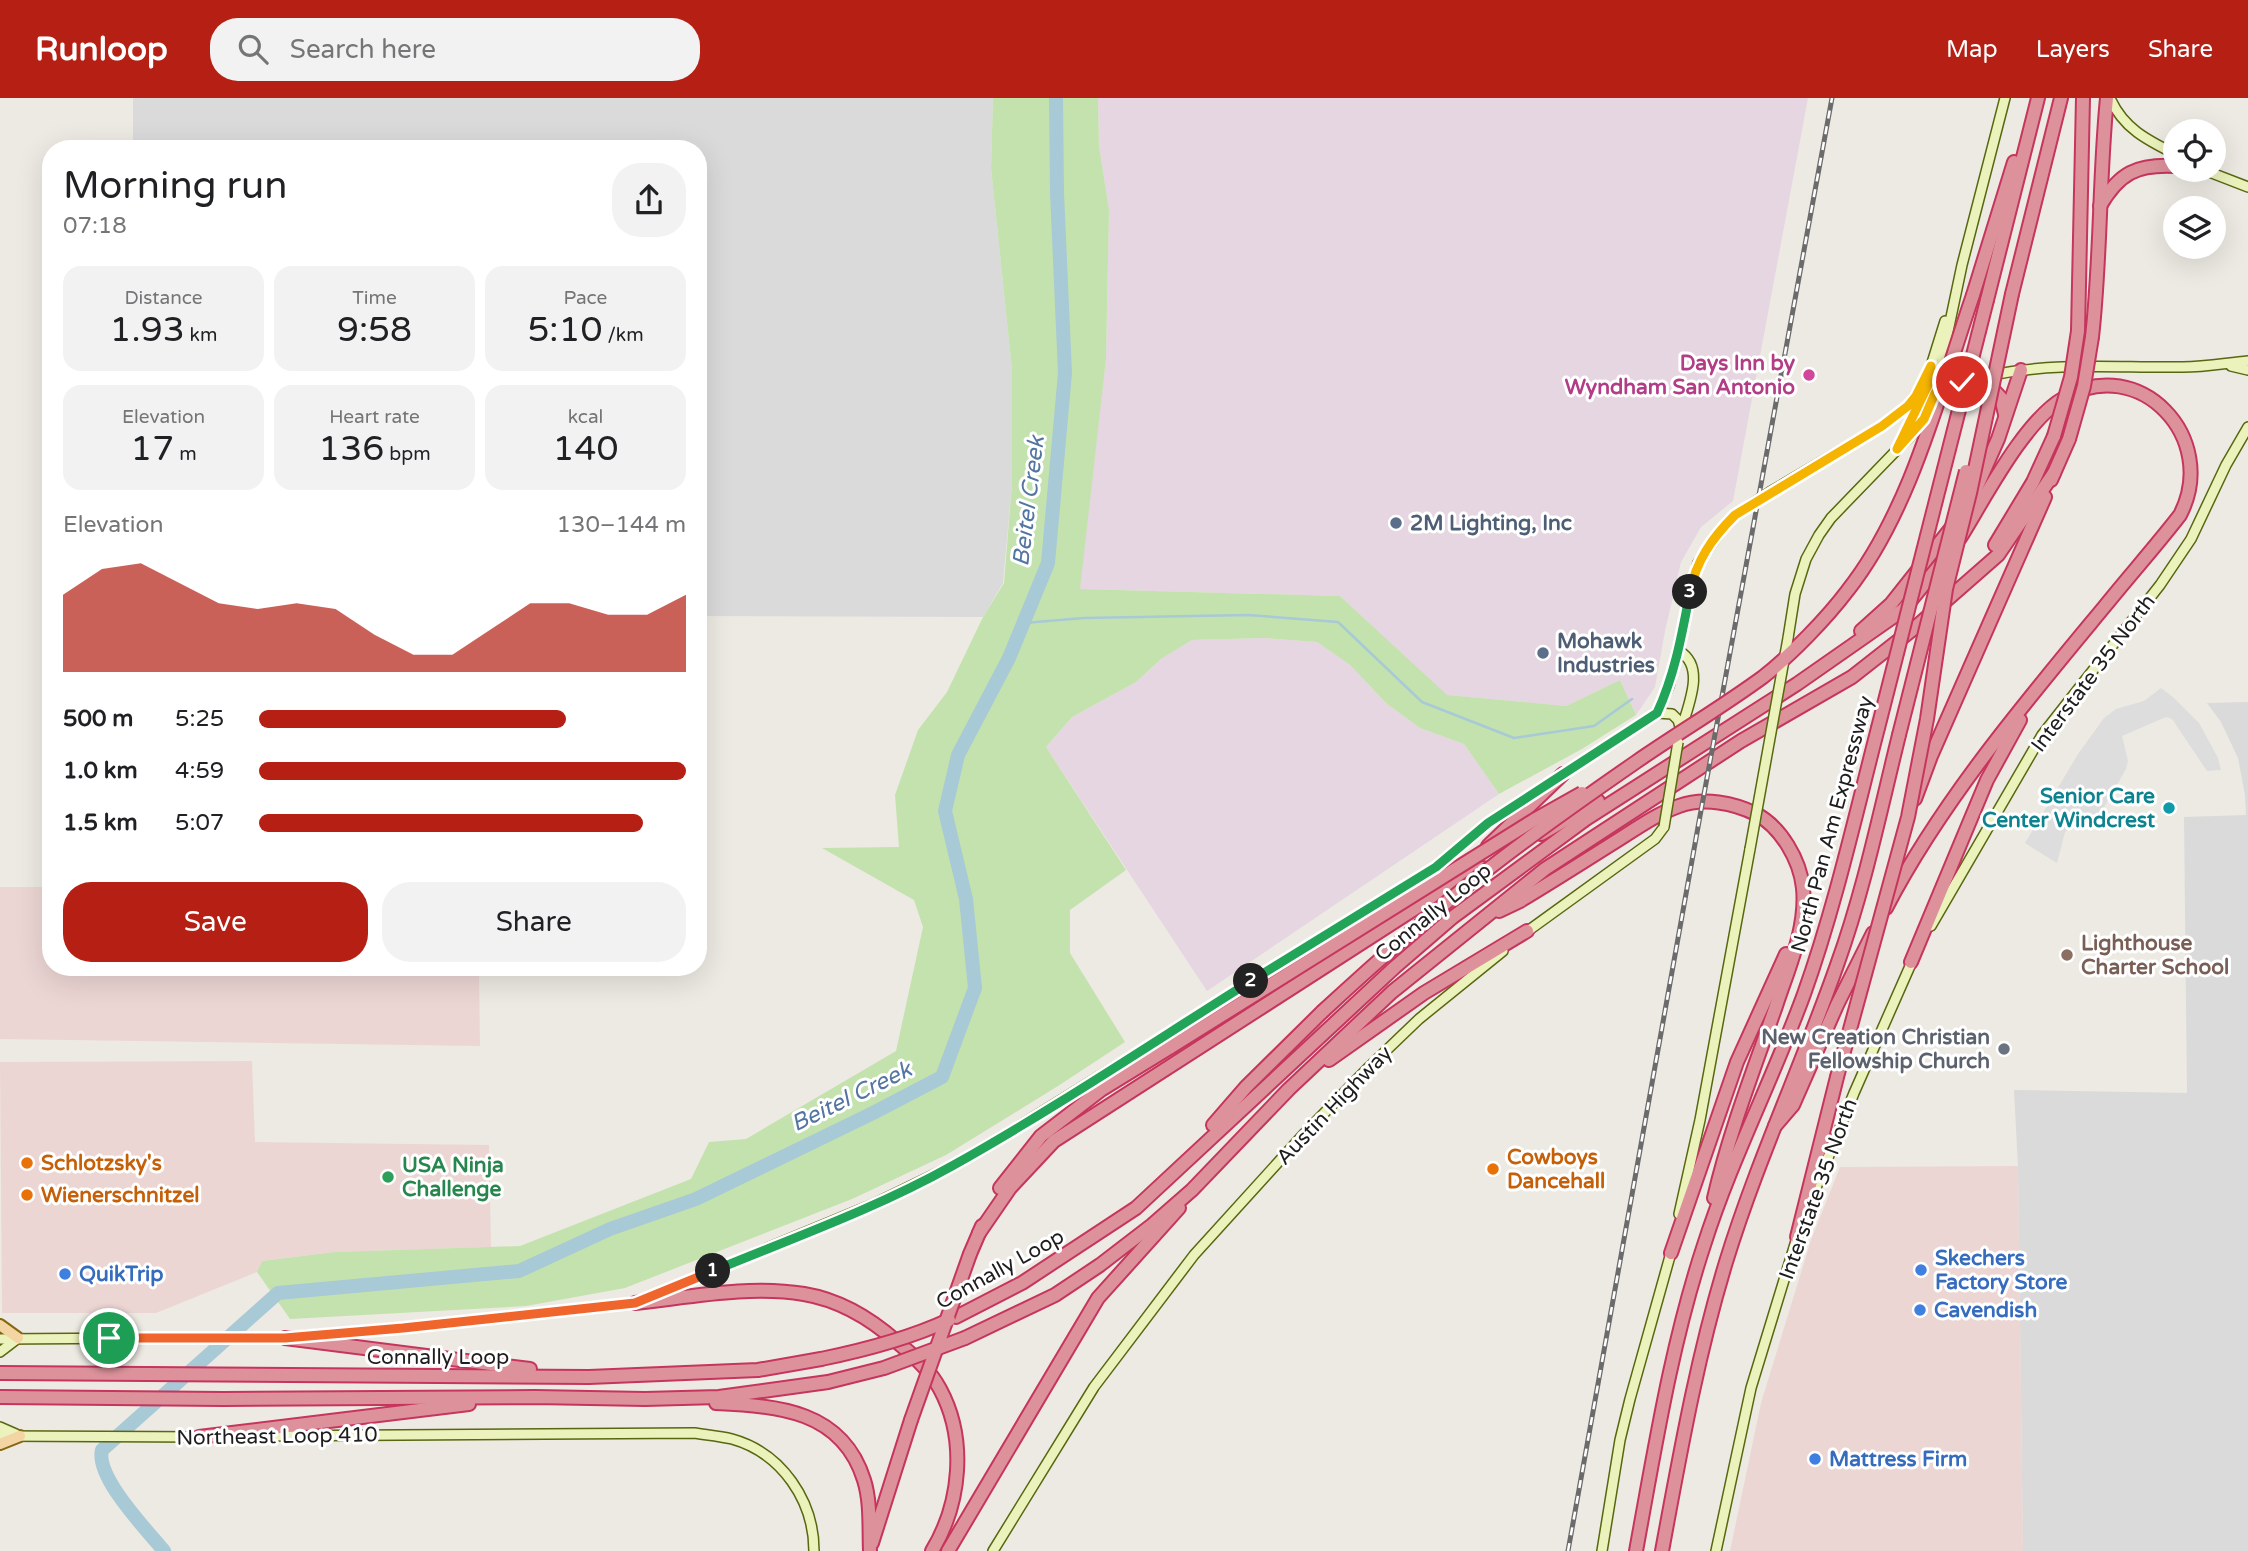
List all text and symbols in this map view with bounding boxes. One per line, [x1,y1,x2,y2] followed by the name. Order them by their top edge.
[210,18,700,81] search box
[35,30,168,69] text: Runloop
[234,30,272,68] icon: search
[290,34,436,65] text: Search here
[1946,35,1998,64] text: Map
[2036,35,2110,64] text: Layers
[2148,35,2213,64] text: Share
[2163,119,2226,259] map controls
[2163,119,2226,182] button: locate
[63,163,287,209] text: Morning run
[612,163,686,237] button: share
[2163,196,2226,259] button: layers
[63,212,127,240] text: 07:18
[124,287,203,309] text: Distance
[352,287,397,309] text: Time
[564,287,607,309] text: Pace
[110,309,185,351] text: 1.93
[337,309,412,351] text: 9:58
[527,309,602,351] text: 5:10
[185,324,217,346] text: km
[602,324,644,346] text: /km
[1565,351,1796,400] place label: Days Inn by Wyndham San Antonio
[1932,352,1992,412] pin
[1943,363,1981,401] icon: check
[1801,367,1817,383] marker: Days Inn by Wyndham San Antonio
[122,406,205,428] text: Elevation
[329,406,420,428] text: Heart rate
[568,406,603,428] text: kcal
[130,428,174,470] text: 17
[318,428,384,470] text: 136
[553,428,618,470] text: 140
[1007,433,1051,568] water label: Beitel Creek
[174,443,197,465] text: m
[384,443,431,465] text: bpm
[63,511,164,539] text: Elevation
[557,511,686,539] text: 130–144 m
[1410,511,1572,536] place label: 2M Lighting, Inc
[1388,515,1404,531] marker: 2M Lighting, Inc
[1672,574,1708,610] pin: 3
[1684,580,1695,602] text: 3
[2026,590,2161,757] street label: Interstate 35 North
[1557,629,1655,678] place label: Mohawk Industries
[1535,645,1551,661] marker: Mohawk Industries
[1786,693,1879,955] street label: North Pan Am Expressway
[63,705,133,733] text: 500 m
[175,705,224,733] text: 5:25
[63,757,138,785] text: 1.0 km
[175,757,224,785] text: 4:59
[1982,784,2155,833] place label: Senior Care Center Windcrest
[2161,800,2177,816] marker: Senior Care Center Windcrest
[63,809,138,837] text: 1.5 km
[175,809,224,837] text: 5:07
[1370,858,1497,967] street label: Connally Loop
[63,882,368,962] button: Save
[382,882,686,962] button: Share
[2081,931,2229,980] place label: Lighthouse Charter School
[2059,947,2075,963] marker: Lighthouse Charter School
[1234,964,1268,998] pin: 2
[1245,969,1256,991] text: 2
[1761,1025,1990,1074] place label: New Creation Christian Fellowship Church
[1271,1041,1397,1170] street label: Austin Highway
[1996,1041,2012,1057] marker: New Creation Christian Fellowship Church
[787,1055,918,1138] water label: Beitel Creek
[1774,1095,1863,1283] street label: Interstate 35 North
[1507,1145,1605,1194] place label: Cowboys Dancehall
[41,1151,162,1176] place label: Schlotzsky's
[402,1153,504,1202] place label: USA Ninja Challenge
[19,1155,35,1171] marker: Schlotzsky's
[1485,1161,1501,1177] marker: Cowboys Dancehall
[380,1169,396,1185] marker: USA Ninja Challenge
[41,1183,200,1208] place label: Wienerschnitzel
[19,1187,35,1203] marker: Wienerschnitzel
[932,1224,1069,1315] street label: Connally Loop
[1935,1246,2067,1295] place label: Skechers Factory Store
[696,1254,730,1288] pin: 1
[707,1259,718,1281] text: 1
[79,1262,163,1287] place label: QuikTrip
[1913,1262,1929,1278] marker: Skechers Factory Store
[57,1266,73,1282] marker: QuikTrip
[1934,1298,2037,1323] place label: Cavendish
[1912,1302,1928,1318] marker: Cavendish
[79,1308,139,1368] pin
[90,1319,128,1357] icon: arrive
[367,1345,509,1370] street label: Connally Loop
[176,1422,378,1451] street label: Northeast Loop 410
[1829,1447,1967,1472] place label: Mattress Firm
[1807,1451,1823,1467] marker: Mattress Firm

